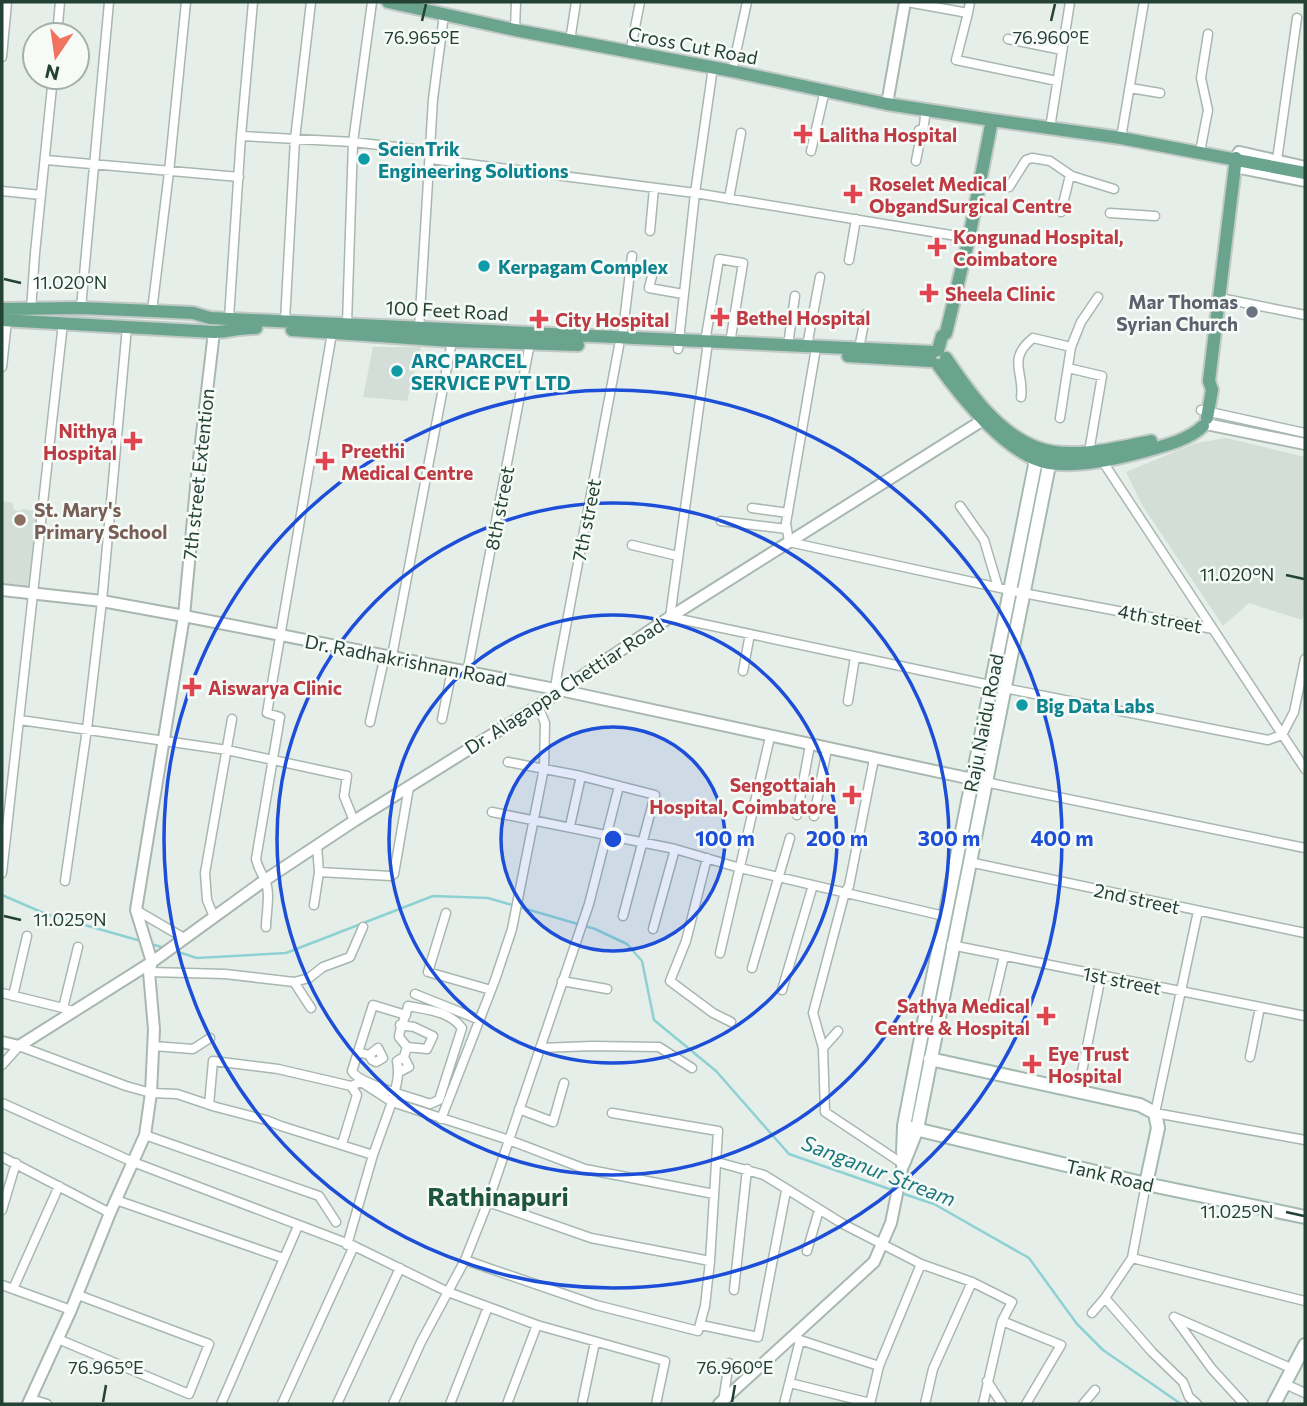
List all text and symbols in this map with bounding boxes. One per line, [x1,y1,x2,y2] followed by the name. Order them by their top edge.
[21,21,91,91] north arrow
[626,21,760,69] street label: Cross Cut Road
[384,26,460,48] text: 76.965°E
[1013,26,1089,48] text: 76.960°E
[43,60,62,86] text: N
[819,123,957,146] place label: Lalitha Hospital
[793,124,813,144] marker: Lalitha Hospital
[378,137,569,182] place label: ScienTrik Engineering Solutions
[356,151,372,167] marker: ScienTrik Engineering Solutions
[869,172,1072,217] place label: Roselet Medical ObgandSurgical Centre
[843,184,863,204] marker: Roselet Medical ObgandSurgical Centre
[953,225,1124,270] place label: Kongunad Hospital, Coimbatore
[927,237,947,257] marker: Kongunad Hospital, Coimbatore
[498,255,669,278] place label: Kerpagam Complex
[476,258,492,274] marker: Kerpagam Complex
[33,271,107,293] text: 11.020°N
[945,282,1055,305] place label: Sheela Clinic
[919,283,939,303] marker: Sheela Clinic
[1116,290,1238,335] place label: Mar Thomas Syrian Church
[385,295,509,325] street label: 100 Feet Road
[1244,304,1260,320] marker: Mar Thomas Syrian Church
[736,306,870,329] place label: Bethel Hospital
[710,307,730,327] marker: Bethel Hospital
[555,308,669,331] place label: City Hospital
[529,309,549,329] marker: City Hospital
[411,349,571,394] place label: ARC PARCEL SERVICE PVT LTD
[389,363,405,379] marker: ARC PARCEL SERVICE PVT LTD
[178,387,218,561] street label: 7th street Extention
[43,419,117,464] place label: Nithya Hospital
[123,431,143,451] marker: Nithya Hospital
[341,439,473,484] place label: Preethi Medical Centre
[315,451,335,471] marker: Preethi Medical Centre
[480,464,518,552] street label: 8th street
[567,477,605,563] street label: 7th street
[34,498,167,543] place label: St. Mary's Primary School
[12,512,28,528] marker: St. Mary's Primary School
[1200,563,1274,585] text: 11.020°N
[1116,599,1204,637] street label: 4th street
[460,613,668,759] street label: Dr. Alagappa Chettiar Road
[303,629,509,691] street label: Dr. Radhakrishnan Road
[958,652,1008,794] street label: Raju Naidu Road
[208,676,342,699] place label: Aiswarya Clinic
[182,677,202,697] marker: Aiswarya Clinic
[1036,694,1155,717] place label: Big Data Labs
[1014,697,1030,713] marker: Big Data Labs
[649,773,836,818] place label: Sengottaiah Hospital, Coimbatore
[842,785,862,805] marker: Sengottaiah Hospital, Coimbatore
[695,825,755,850] text: 100 m
[806,825,868,850] text: 200 m
[918,825,980,850] text: 300 m
[1030,825,1094,850] text: 400 m
[601,827,625,851] centre of rings
[1092,878,1182,918] street label: 2nd street
[33,908,107,930] text: 11.025°N
[1081,961,1163,999] street label: 1st street
[875,994,1030,1039] place label: Sathya Medical Centre & Hospital
[1036,1006,1056,1026] marker: Sathya Medical Centre & Hospital
[1048,1042,1129,1087] place label: Eye Trust Hospital
[1022,1054,1042,1074] marker: Eye Trust Hospital
[799,1129,959,1211] water label: Sanganur Stream
[1064,1154,1156,1196] street label: Tank Road
[427,1180,569,1211] district label: Rathinapuri
[1200,1200,1274,1222] text: 11.025°N
[68,1356,144,1378] text: 76.965°E
[697,1356,773,1378] text: 76.960°E

